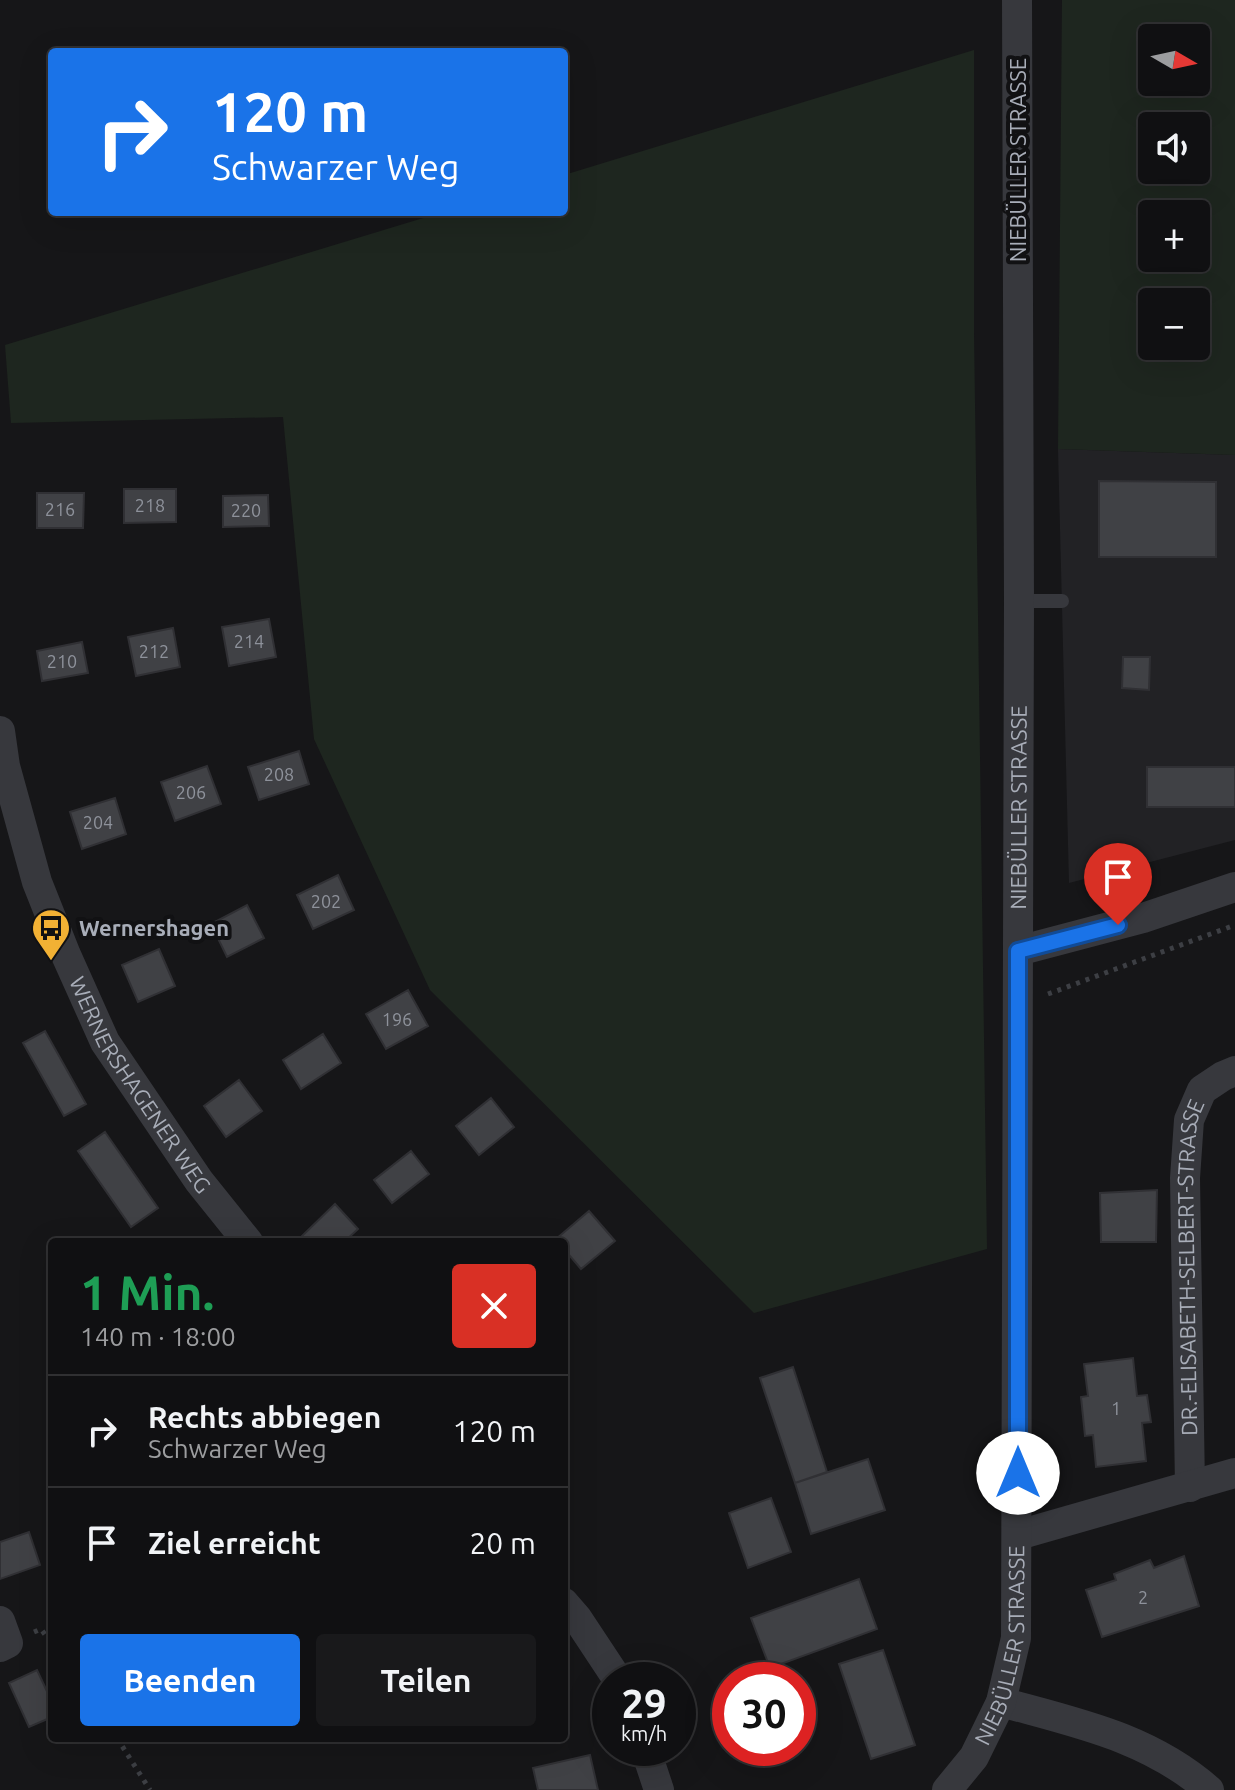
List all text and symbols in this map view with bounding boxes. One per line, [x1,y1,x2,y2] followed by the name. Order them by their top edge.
[1138,24,1210,96] north arrow
[1138,24,1210,360] map controls
[1005,58,1030,262] street label: NIEBÜLLER STRASSE
[80,80,184,184] icon: right
[212,80,368,143] text: 120 m
[1138,112,1210,184] button: sound
[212,146,460,187] text: Schwarzer Weg
[1138,200,1210,272] button: +
[1138,288,1210,360] button: −
[135,495,165,515] house number: 218
[45,499,75,519] house number: 216
[231,500,261,520] house number: 220
[234,631,264,651] house number: 214
[139,641,169,661] house number: 212
[47,651,77,671] house number: 210
[1005,705,1031,910] street label: NIEBÜLLER STRASSE
[264,764,294,784] house number: 208
[176,782,206,802] house number: 206
[83,812,113,832] house number: 204
[1084,843,1152,925] pin
[1096,855,1140,899] icon: arrive
[311,891,341,911] house number: 202
[30,907,72,962] bus stop icon: Wernershagen
[79,915,229,940] place label: Wernershagen
[65,972,216,1198] street label: WERNERSHAGENER WEG
[382,1009,412,1029] house number: 196
[1172,1095,1209,1436] street label: DR.-ELISABETH-SELBERT-STRASSE
[452,1264,536,1348] button: close
[80,1265,214,1319] text: 1 Min.
[80,1322,236,1351] text: 140 m · 18:00
[1111,1398,1121,1418] house number: 1
[148,1400,381,1434] text: Rechts abbiegen
[80,1409,124,1453] icon: right
[452,1414,536,1448] text: 120 m
[976,1431,1060,1515] position arrow
[148,1434,327,1463] text: Schwarzer Weg
[80,1521,124,1565] icon: arrive
[148,1526,321,1560] text: Ziel erreicht
[469,1526,536,1560] text: 20 m
[969,1545,1028,1749] street label: NIEBÜLLER STRASSE
[1138,1587,1148,1607] house number: 2
[80,1634,300,1726] button: Beenden
[316,1634,536,1726] button: Teilen
[712,1662,816,1766] speed limit sign: 30
[621,1681,667,1726] text: 29
[621,1722,667,1745] text: km/h

